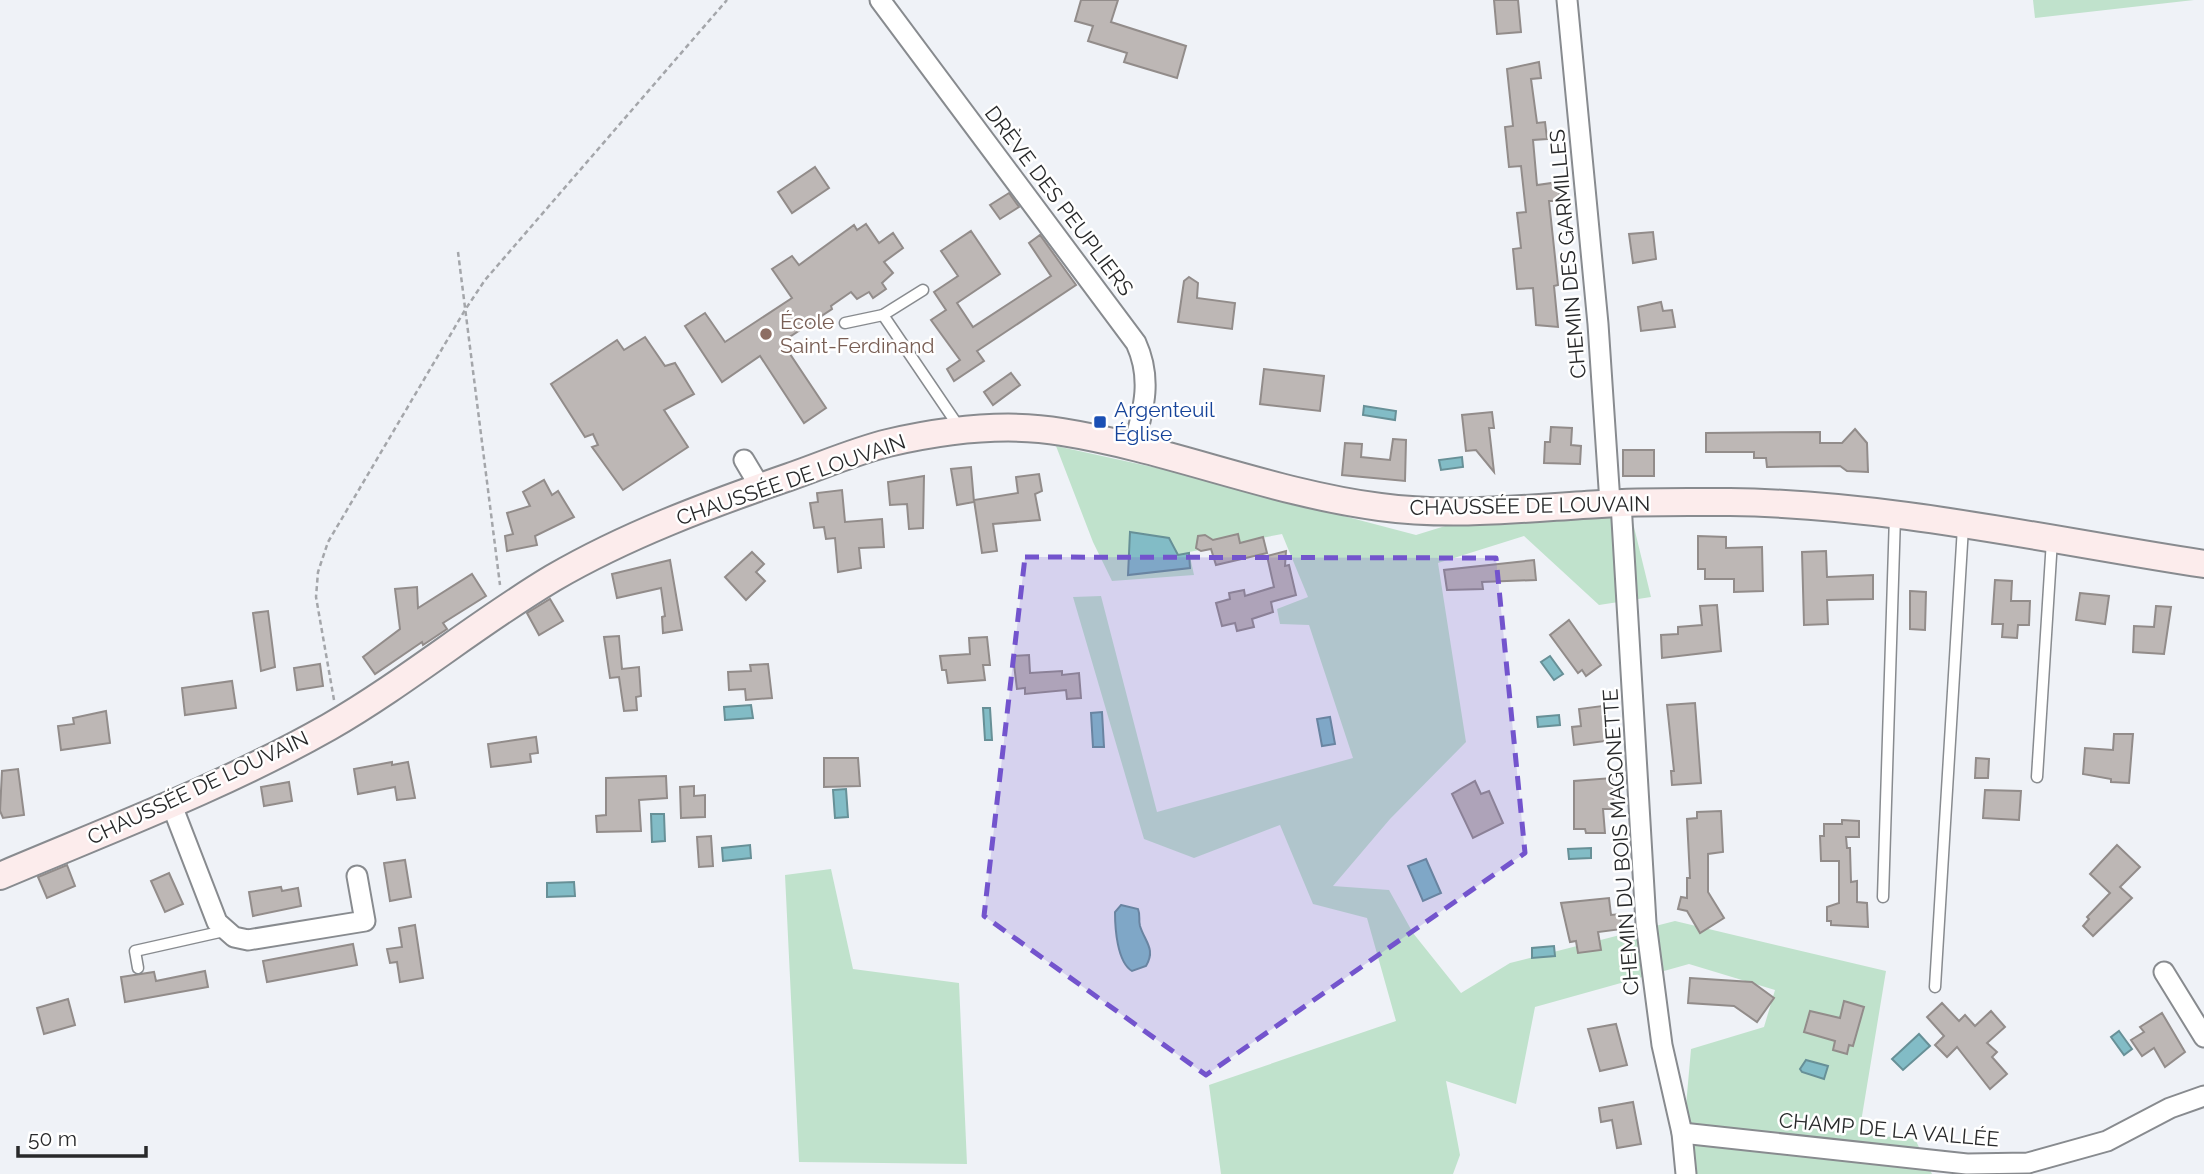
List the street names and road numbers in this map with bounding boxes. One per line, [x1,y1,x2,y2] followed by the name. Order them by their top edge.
[980,101,1139,301] street label: DRÈVE DES PEUPLIERS
[1544,128,1591,380] street label: CHEMIN DES GARMILLES
[673,429,909,531] street label: CHAUSSÉE DE LOUVAIN
[1409,491,1651,520] street label: CHAUSSÉE DE LOUVAIN
[1597,688,1644,996] street label: CHEMIN DU BOIS MAGONETTE
[83,725,312,850] street label: CHAUSSÉE DE LOUVAIN
[1778,1107,2000,1152] street label: CHAMP DE LA VALLÉE

